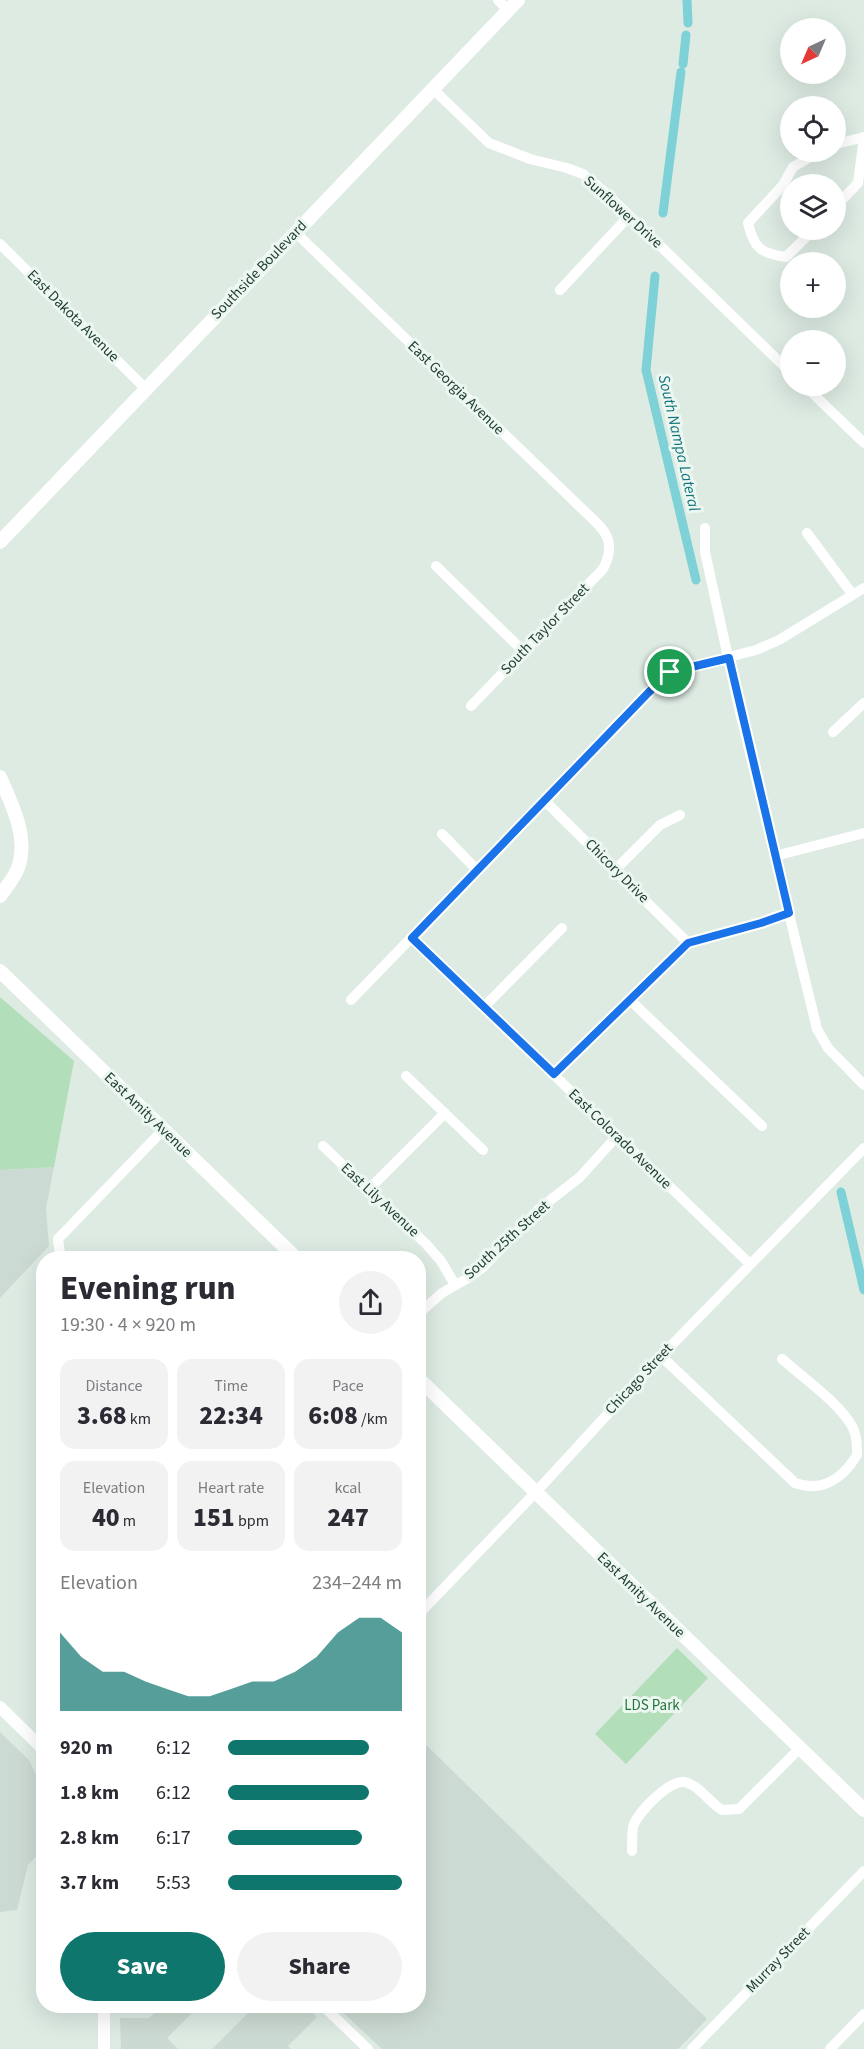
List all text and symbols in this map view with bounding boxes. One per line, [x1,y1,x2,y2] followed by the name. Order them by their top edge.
[780,18,846,84] north arrow
[780,18,846,396] map controls
[780,96,846,162] button: locate
[579,171,667,253] street label: Sunflower Drive
[780,174,846,240] button: layers
[206,216,312,324] street label: Southside Boulevard
[780,252,846,318] button: +
[22,265,124,367] street label: East Dakota Avenue
[780,330,846,396] button: −
[403,336,509,440] street label: East Georgia Avenue
[653,373,705,513] water label: South Nampa Lateral
[496,579,594,679] street label: South Taylor Street
[644,646,695,697] pin
[653,655,686,688] icon: arrive
[580,834,654,908] street label: Chicory Drive
[99,1067,197,1163] street label: East Amity Avenue
[564,1084,676,1194] street label: East Colorado Avenue
[336,1158,424,1242] street label: East Lily Avenue
[459,1196,555,1284] street label: South 25th Street
[60,1265,236,1312] text: Evening run
[339,1271,402,1334] button: share
[60,1311,196,1339] text: 19:30 · 4 × 920 m
[600,1339,678,1419] street label: Chicago Street
[86,1375,142,1397] text: Distance
[214,1375,248,1397] text: Time
[332,1375,364,1397] text: Pace
[77,1397,127,1434] text: 3.68
[199,1397,263,1434] text: 22:34
[308,1397,358,1434] text: 6:08
[127,1408,151,1430] text: km
[358,1408,388,1430] text: /km
[83,1477,145,1499] text: Elevation
[198,1477,264,1499] text: Heart rate
[335,1477,361,1499] text: kcal
[92,1499,120,1536] text: 40
[193,1499,235,1536] text: 151
[327,1499,369,1536] text: 247
[120,1510,136,1532] text: m
[235,1510,269,1532] text: bpm
[592,1547,690,1643] street label: East Amity Avenue
[60,1569,138,1597] text: Elevation
[312,1569,402,1597] text: 234–244 m
[624,1695,680,1716] park label: LDS Park
[60,1734,113,1762] text: 920 m
[156,1734,191,1762] text: 6:12
[60,1779,119,1807] text: 1.8 km
[156,1779,191,1807] text: 6:12
[60,1824,119,1852] text: 2.8 km
[156,1824,191,1852] text: 6:17
[60,1869,119,1897] text: 3.7 km
[156,1869,191,1897] text: 5:53
[741,1922,815,1998] street label: Murray Street
[60,1932,225,2001] button: Save
[237,1932,402,2001] button: Share

